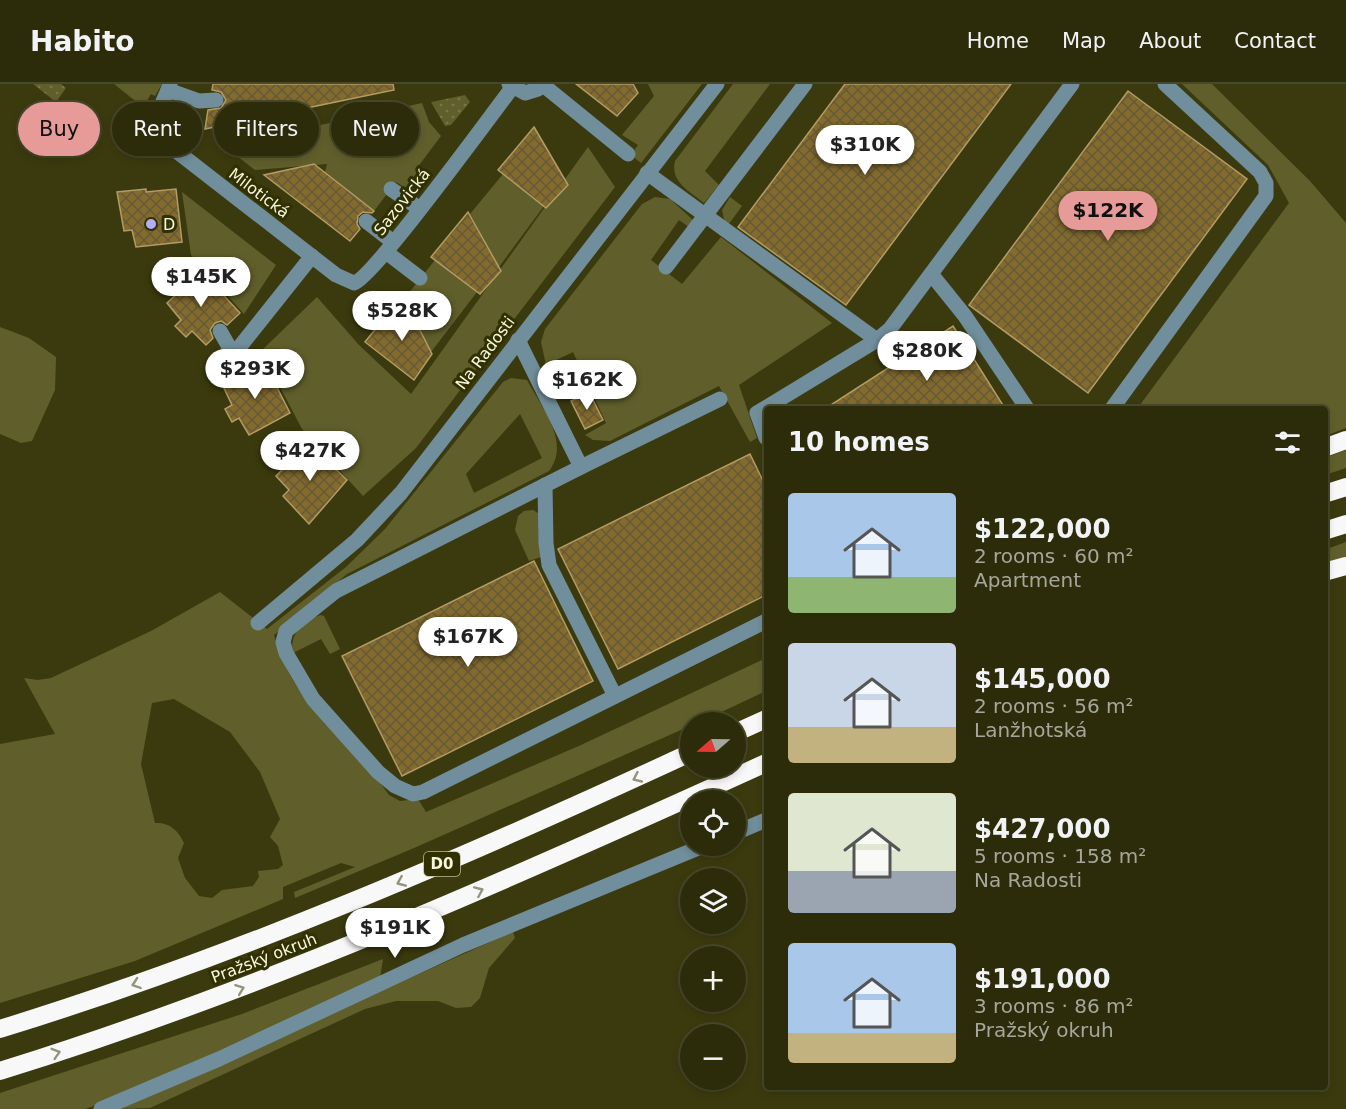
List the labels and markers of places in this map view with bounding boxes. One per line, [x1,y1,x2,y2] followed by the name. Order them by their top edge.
[823,125,907,176] pin: $310K
[1066,191,1150,242] pin: $122K
[163,215,175,234] place label: D
[144,217,158,231] marker: D
[159,257,243,308] pin: $145K
[360,291,444,342] pin: $528K
[885,331,969,382] pin: $280K
[213,349,297,400] pin: $293K
[545,360,629,411] pin: $162K
[268,431,352,482] pin: $427K
[426,617,510,668] pin: $167K
[353,908,437,959] pin: $191K

